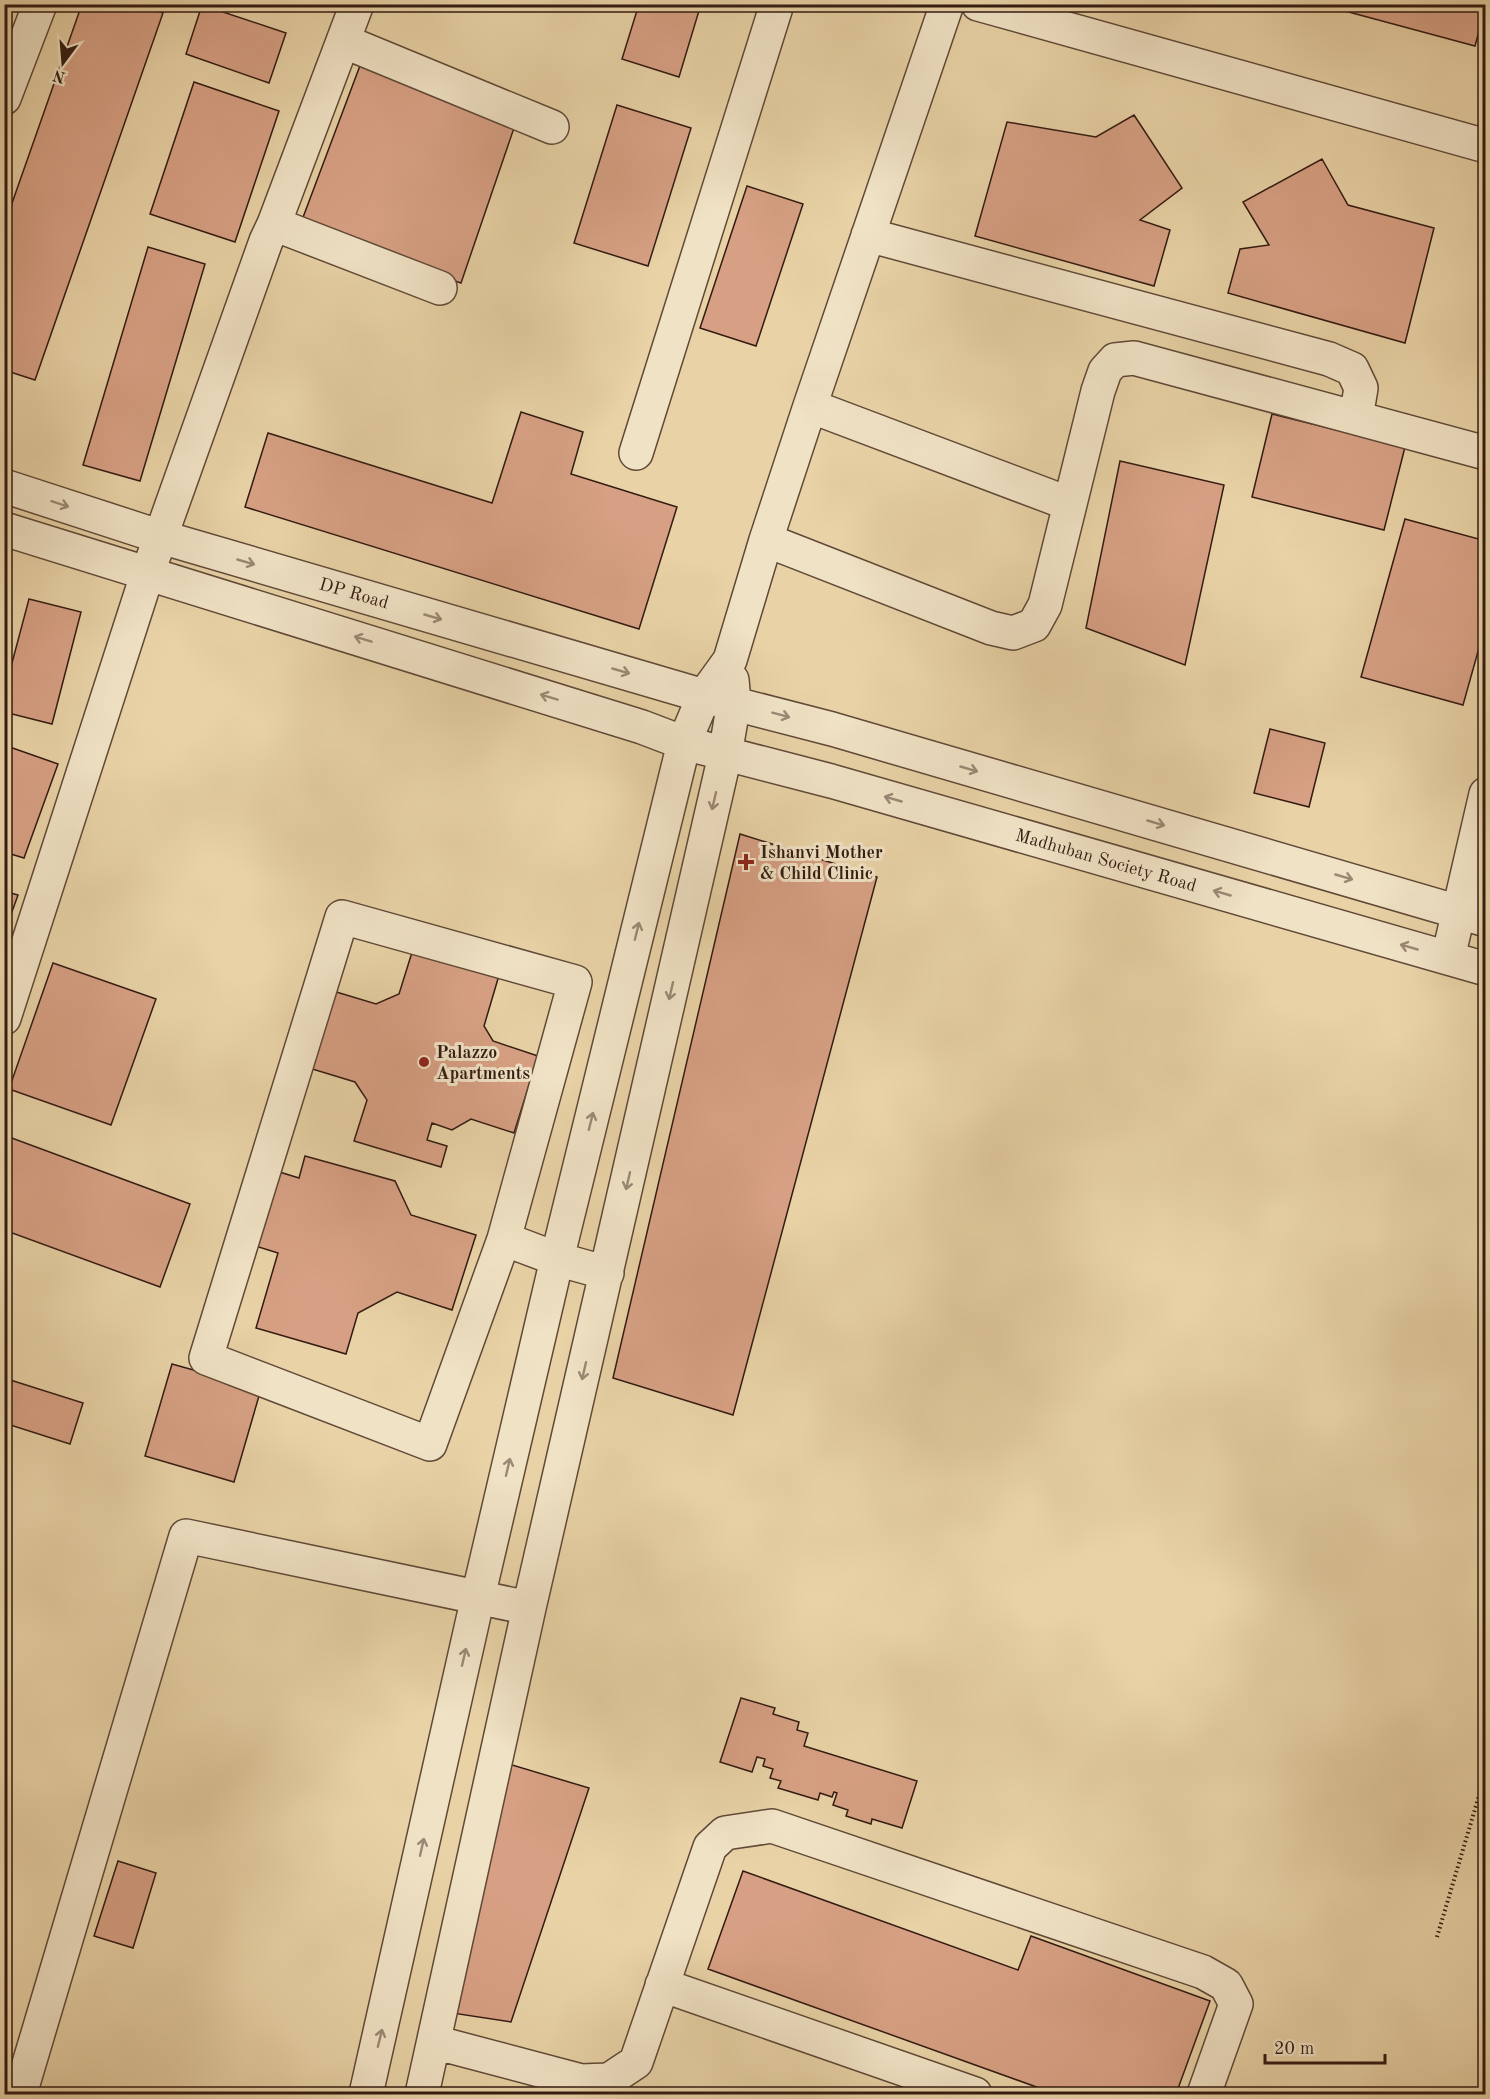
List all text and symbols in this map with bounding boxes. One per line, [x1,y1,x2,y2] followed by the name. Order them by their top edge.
[33,33,93,93] north arrow
[51,66,68,85] text: N
[50,499,69,510] one-way arrow
[236,557,255,568] one-way arrow
[317,575,391,612] street label: DP Road
[424,612,443,623] one-way arrow
[354,633,373,644] one-way arrow
[611,666,630,677] one-way arrow
[540,691,559,702] one-way arrow
[772,710,791,722] one-way arrow
[959,764,978,775] one-way arrow
[708,791,720,810] one-way arrow
[884,793,903,804] one-way arrow
[1146,818,1165,829] one-way arrow
[1013,826,1198,895] street label: Madhuban Society Road
[760,844,883,883] place label: Ishanvi Mother & Child Clinic
[737,853,755,871] marker: Ishanvi Mother & Child Clinic
[1334,872,1353,884] one-way arrow
[1213,887,1232,898] one-way arrow
[632,922,644,941] one-way arrow
[1400,941,1419,952] one-way arrow
[665,981,676,1000] one-way arrow
[436,1044,530,1083] place label: Palazzo Apartments
[417,1055,431,1069] marker: Palazzo Apartments
[585,1111,597,1130] one-way arrow
[622,1171,633,1190] one-way arrow
[578,1361,590,1380] one-way arrow
[503,1458,515,1477] one-way arrow
[459,1648,471,1667] one-way arrow
[417,1838,428,1858] one-way arrow
[1265,2027,1385,2065] scale bar
[374,2028,386,2047] one-way arrow
[1274,2040,1314,2058] text: 20 m

